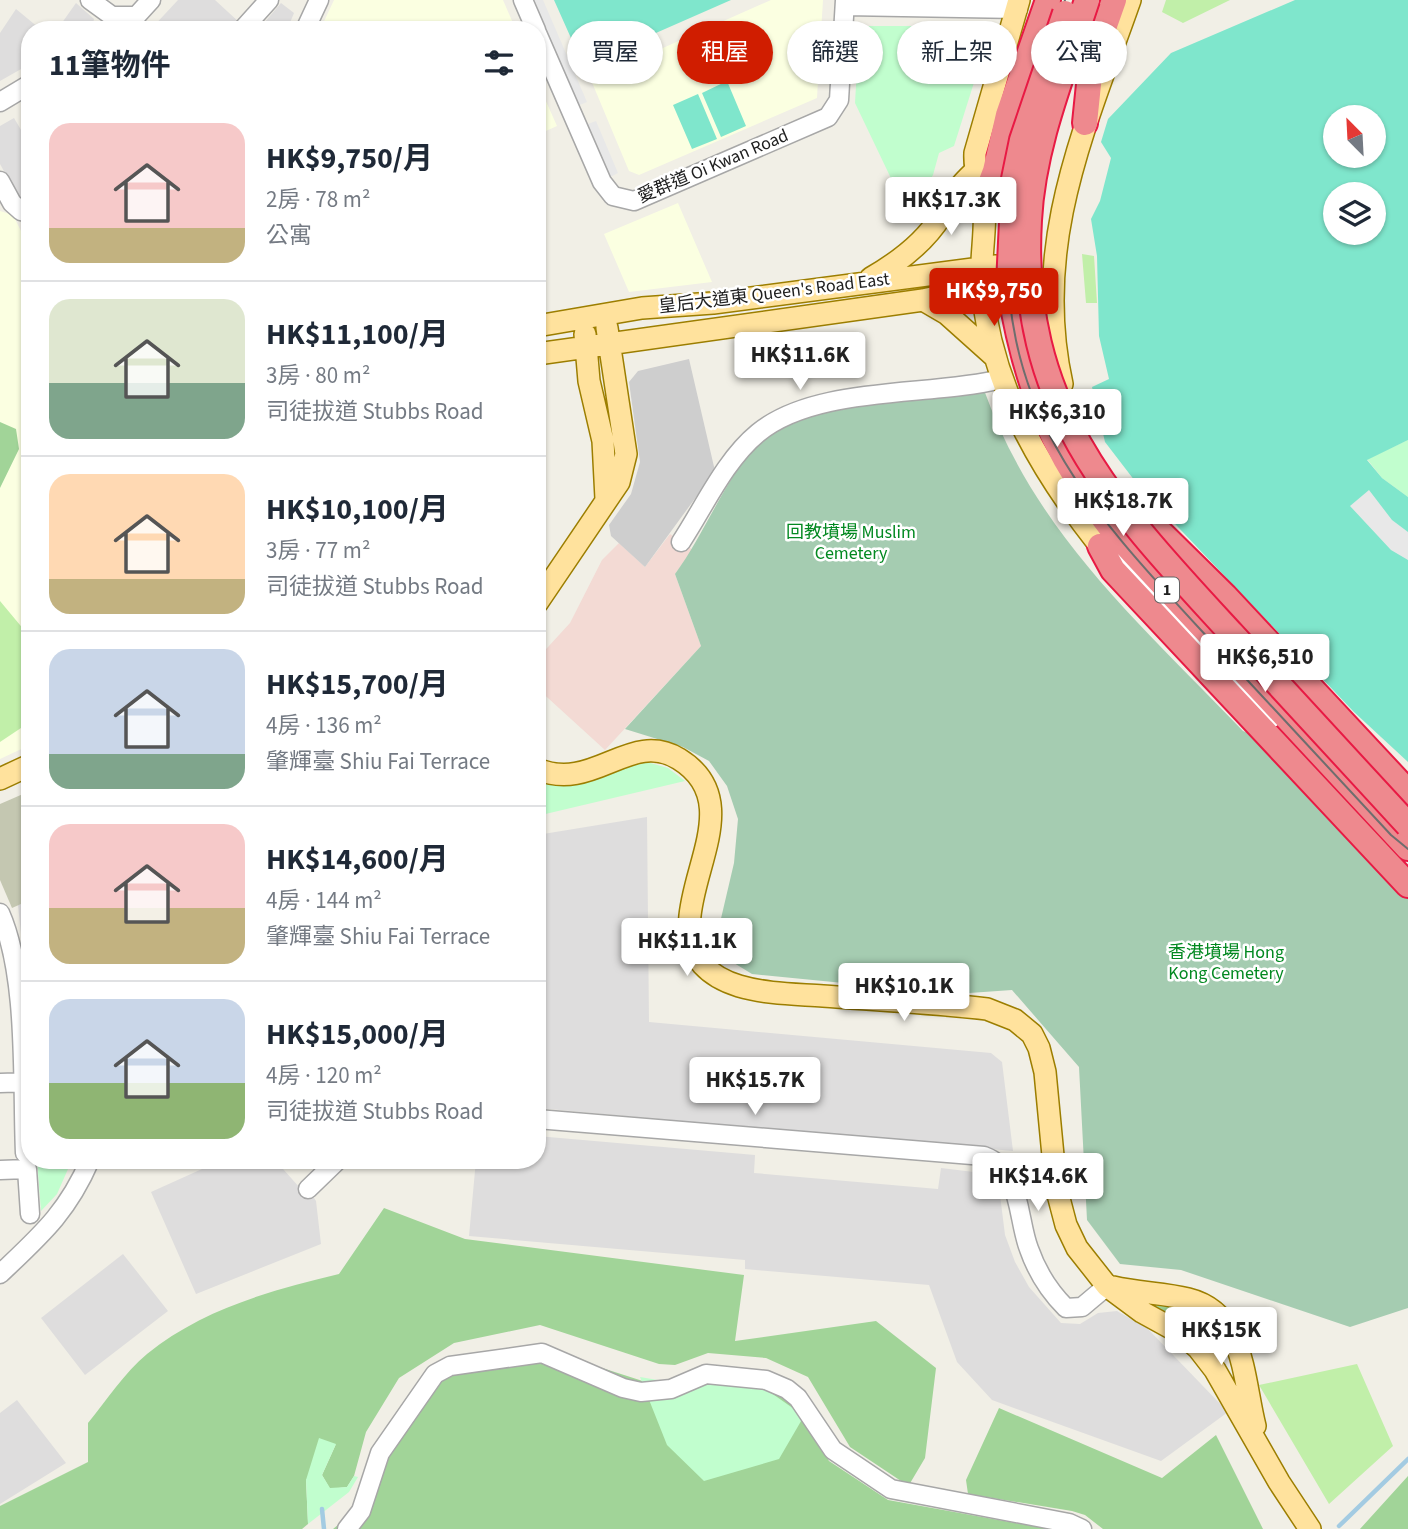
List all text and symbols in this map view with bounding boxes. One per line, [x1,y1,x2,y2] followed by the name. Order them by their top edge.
[567,21,663,84] chip: 買屋
[677,21,773,84] chip: 租屋
[787,21,883,84] chip: 篩選
[897,21,1017,84] chip: 新上架
[1031,21,1127,84] chip: 公寓
[49,44,171,87] text: 11筆物件
[480,44,518,82] icon: filters
[1323,105,1386,168] north arrow
[1323,105,1386,245] map controls
[634,123,792,209] street label: 愛群道 Oi Kwan Road
[266,137,433,180] text: HK$9,750/月
[105,151,189,235] icon: home
[879,177,1023,237] pin: HK$17.3K
[1323,182,1386,245] button: layers
[266,183,370,216] text: 2房 · 78 m²
[901,183,1001,216] text: HK$17.3K
[266,219,312,252] text: 公寓
[657,266,891,320] street label: 皇后大道東 Queen's Road East
[922,268,1066,328] pin: HK$9,750
[945,274,1043,307] text: HK$9,750
[266,313,449,356] text: HK$11,100/月
[105,327,189,411] icon: home
[728,332,872,392] pin: HK$11.6K
[750,338,850,371] text: HK$11.6K
[266,359,370,392] text: 3房 · 80 m²
[985,390,1129,449] pin: HK$6,310
[266,395,484,428] text: 司徒拔道 Stubbs Road
[1008,395,1106,428] text: HK$6,310
[1051,478,1195,538] pin: HK$18.7K
[1073,484,1173,517] text: HK$18.7K
[266,488,449,531] text: HK$10,100/月
[105,502,189,586] icon: home
[786,520,916,566] park label: 回教墳場 Muslim Cemetery
[266,534,370,567] text: 3房 · 77 m²
[266,570,484,603] text: 司徒拔道 Stubbs Road
[1155,578,1179,603] road number: 1
[1193,634,1337,694] pin: HK$6,510
[1216,640,1314,673] text: HK$6,510
[266,663,449,706] text: HK$15,700/月
[105,677,189,761] icon: home
[266,709,382,742] text: 4房 · 136 m²
[266,745,490,778] text: 肇輝臺 Shiu Fai Terrace
[266,838,449,881] text: HK$14,600/月
[105,852,189,936] icon: home
[266,884,382,917] text: 4房 · 144 m²
[615,918,759,978] pin: HK$11.1K
[266,920,490,953] text: 肇輝臺 Shiu Fai Terrace
[637,924,737,957] text: HK$11.1K
[1168,940,1284,986] park label: 香港墳場 Hong Kong Cemetery
[832,964,976,1023] pin: HK$10.1K
[854,969,954,1002] text: HK$10.1K
[266,1013,449,1056] text: HK$15,000/月
[105,1027,189,1111] icon: home
[683,1058,827,1117] pin: HK$15.7K
[266,1059,382,1092] text: 4房 · 120 m²
[705,1063,805,1096] text: HK$15.7K
[266,1095,484,1128] text: 司徒拔道 Stubbs Road
[966,1154,1110,1213] pin: HK$14.6K
[988,1159,1088,1192] text: HK$14.6K
[1164,1308,1278,1367] pin: HK$15K
[1181,1313,1261,1346] text: HK$15K

